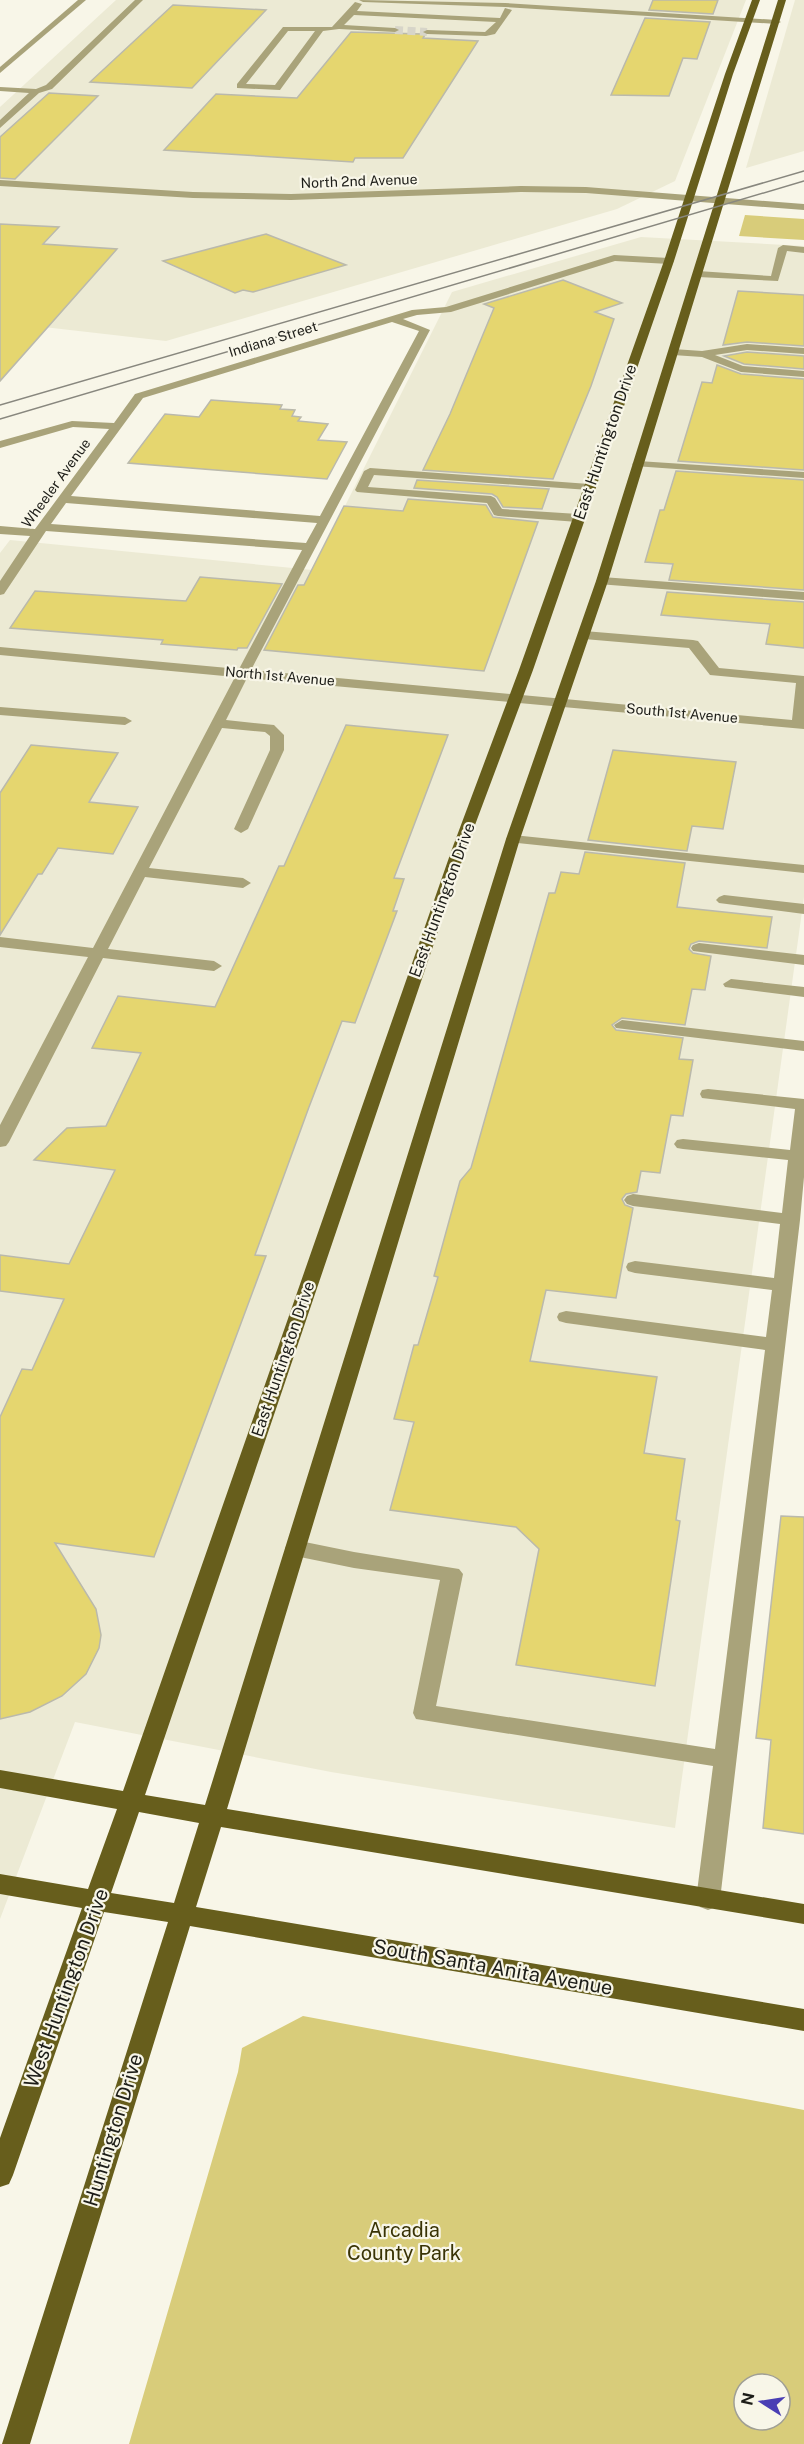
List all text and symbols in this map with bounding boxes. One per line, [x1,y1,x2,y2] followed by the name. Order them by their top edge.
[300,171,418,191] street label: North 2nd Avenue
[227,318,319,360] street label: Indiana Street
[569,362,641,522] street label: East Huntington Drive
[18,435,94,531] street label: Wheeler Avenue
[224,663,336,689] street label: North 1st Avenue
[626,700,738,726] street label: South 1st Avenue
[405,820,479,980] street label: East Huntington Drive
[247,1279,319,1439] street label: East Huntington Drive
[19,1885,113,2091] street label: West Huntington Drive
[371,1934,615,2000] street label: South Santa Anita Avenue
[78,2051,148,2209] street label: Huntington Drive
[347,2218,461,2265] park label: Arcadia County Park
[732,2372,792,2432] north arrow
[737,2391,758,2407] text: N

